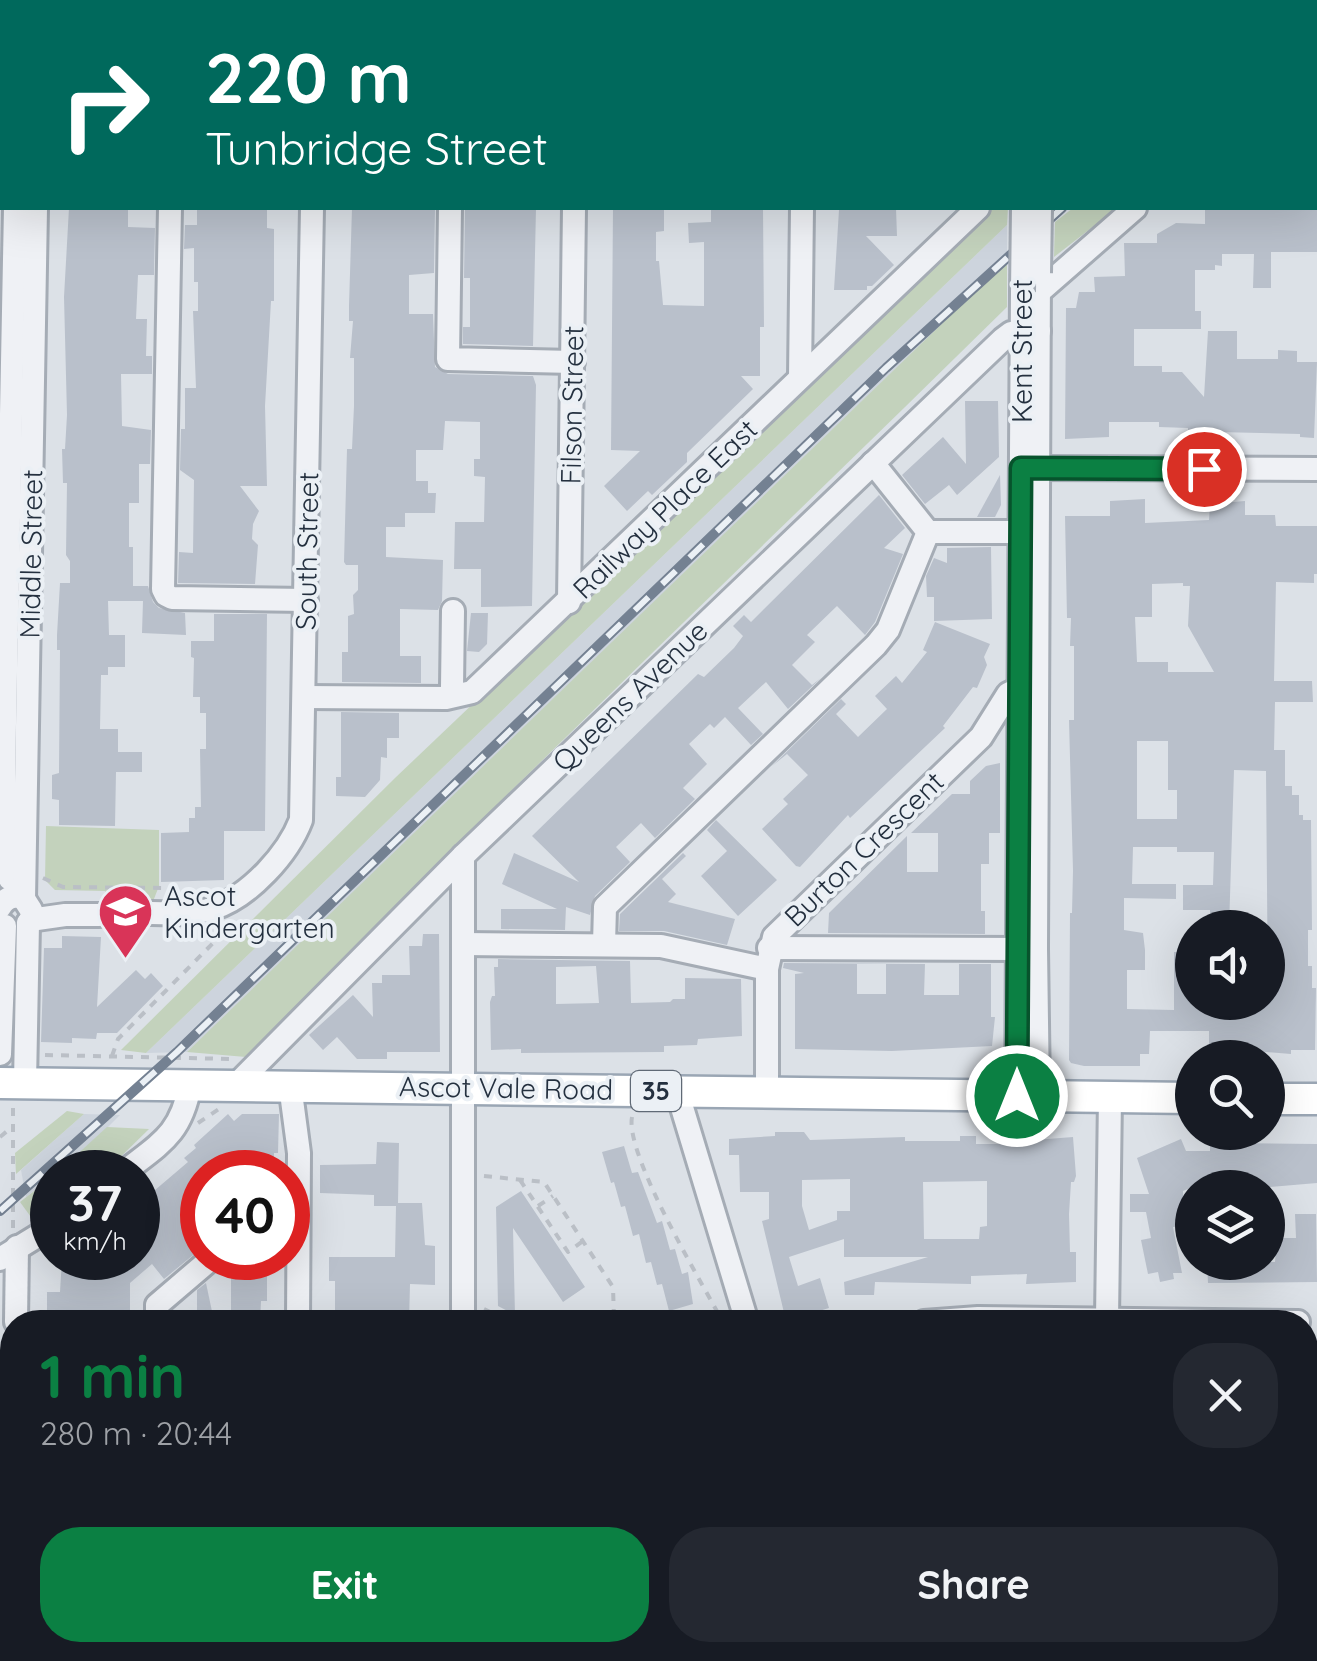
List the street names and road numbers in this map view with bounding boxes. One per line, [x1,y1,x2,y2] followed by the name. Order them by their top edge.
[1004,279,1039,423] street label: Kent Street
[553,325,590,485] street label: Filson Street
[565,412,764,606] street label: Railway Place East
[12,469,49,639] street label: Middle Street
[288,472,325,630] street label: South Street
[545,613,714,778] street label: Queens Avenue
[777,764,951,934] street label: Burton Crescent
[399,1068,613,1107] street label: Ascot Vale Road
[631,1071,681,1111] road number: 35

